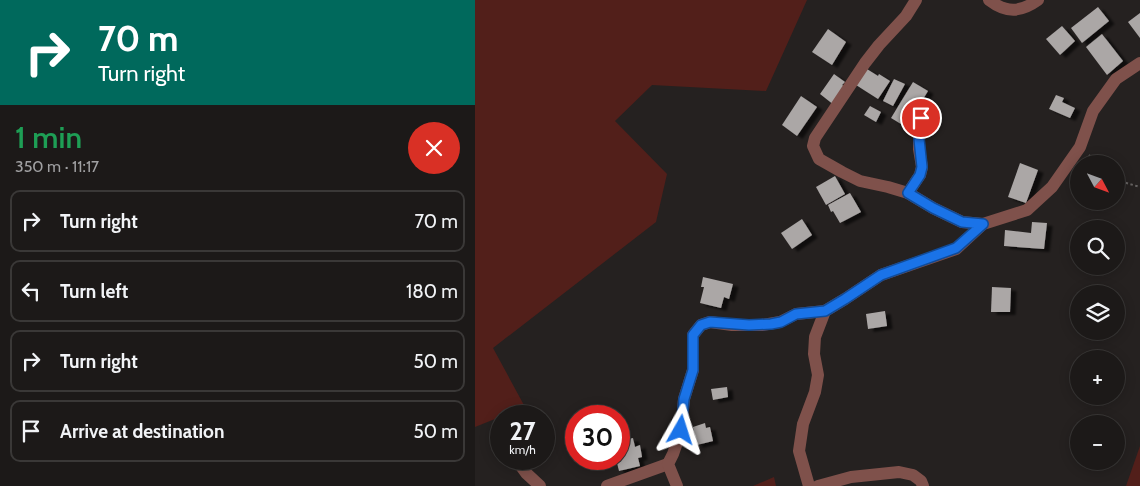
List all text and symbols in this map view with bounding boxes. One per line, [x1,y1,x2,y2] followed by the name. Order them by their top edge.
[98,17,179,60] text: 70 m
[15,20,80,85] icon: right
[98,60,185,87] text: Turn right
[900,97,942,139] pin
[907,104,935,132] icon: arrive
[15,119,82,156] text: 1 min
[408,122,460,174] button: close
[1070,155,1125,210] north arrow
[1070,155,1125,470] map controls
[15,157,99,176] text: 350 m · 11:17
[17,207,45,235] icon: right
[60,210,138,233] text: Turn right
[414,210,458,233] text: 70 m
[1070,220,1125,275] button: search
[17,277,45,305] icon: left
[60,280,128,303] text: Turn left
[406,280,458,303] text: 180 m
[1070,285,1125,340] button: layers
[17,347,45,375] icon: right
[60,350,138,373] text: Turn right
[414,350,458,373] text: 50 m
[1070,350,1125,405] button: +
[654,403,706,455] position arrow
[565,405,630,470] speed limit sign: 30
[1070,415,1125,470] button: −
[510,416,535,446] text: 27
[17,417,45,445] icon: arrive
[60,420,224,443] text: Arrive at destination
[414,420,458,443] text: 50 m
[509,442,536,457] text: km/h

